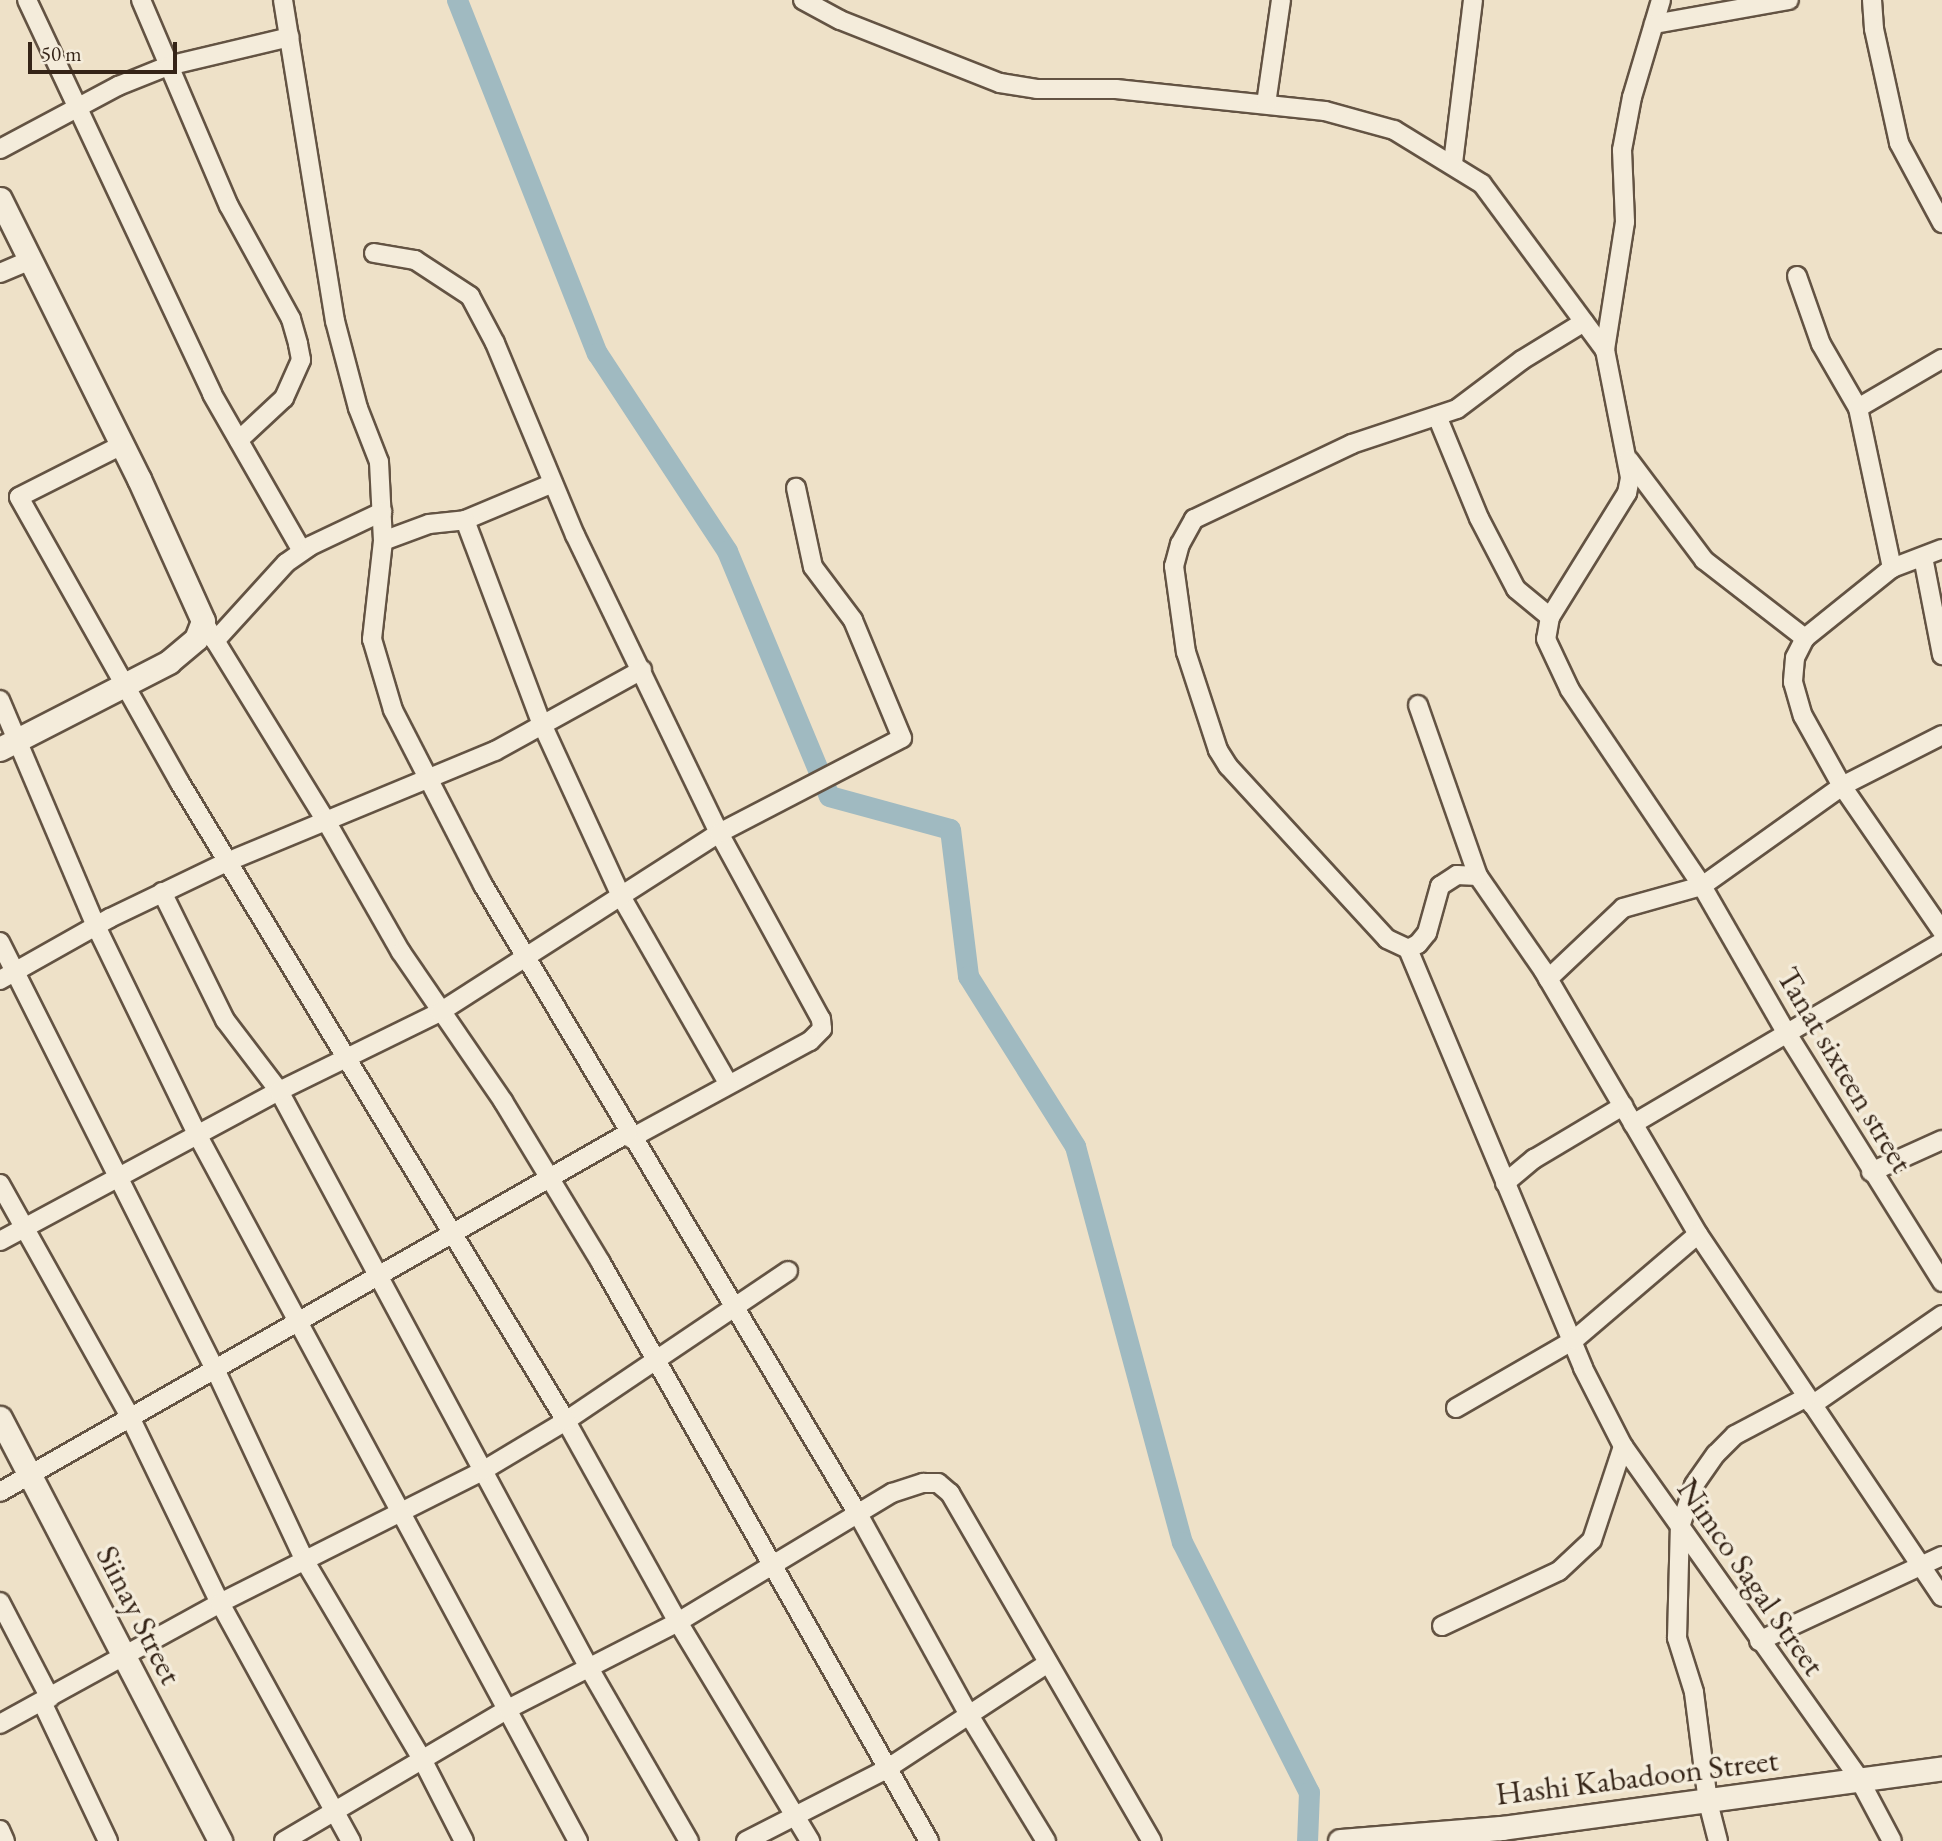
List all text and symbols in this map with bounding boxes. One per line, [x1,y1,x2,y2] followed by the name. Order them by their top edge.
[32,28,180,72] scale bar
[41,40,82,67] text: 50 m
[1769,960,1921,1180] street label: Tanat sixteen street
[1669,1471,1833,1683] street label: Nimco Sagal Street
[88,1539,190,1691] street label: Siinay Street
[1494,1741,1780,1813] street label: Hashi Kabadoon Street

